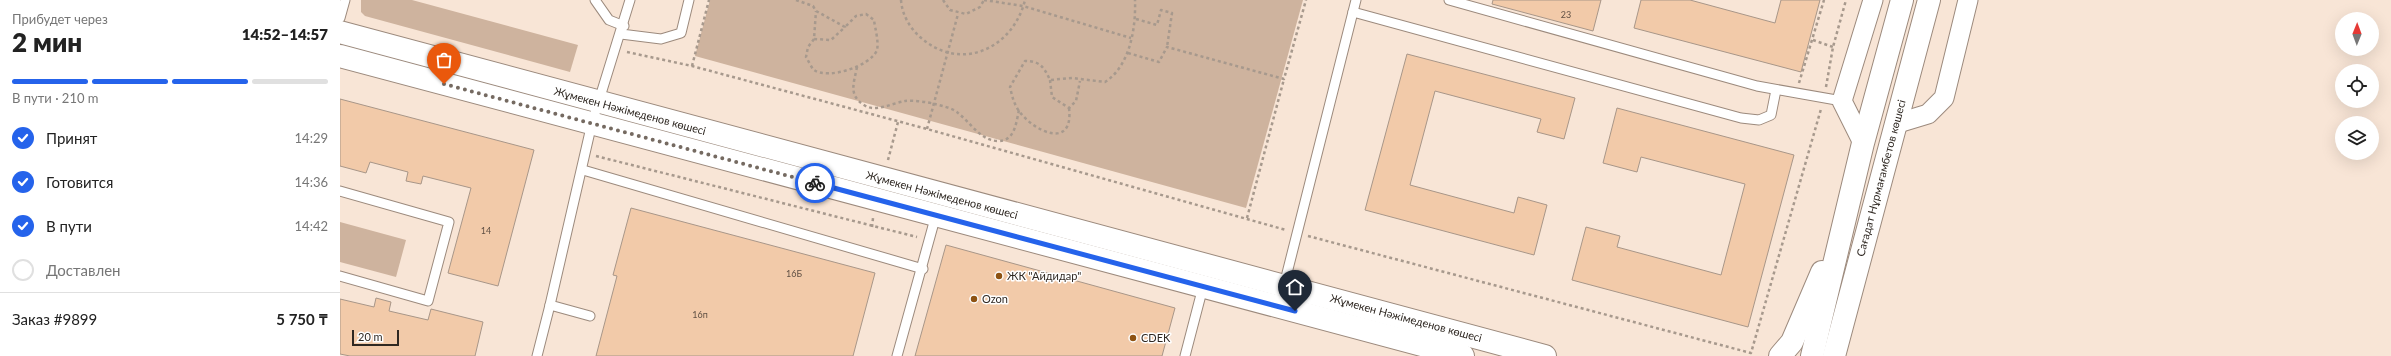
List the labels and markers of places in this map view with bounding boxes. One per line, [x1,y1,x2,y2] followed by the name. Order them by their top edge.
[427,43,461,84] pin
[1007,269,1081,282] place label: ЖК "Айдидар"
[1278,270,1312,311] pin
[994,271,1004,281] marker: ЖК "Айдидар"
[982,292,1008,305] place label: Ozon
[969,294,979,304] marker: Ozon
[1141,331,1171,344] place label: CDEK
[1128,333,1138,343] marker: CDEK

